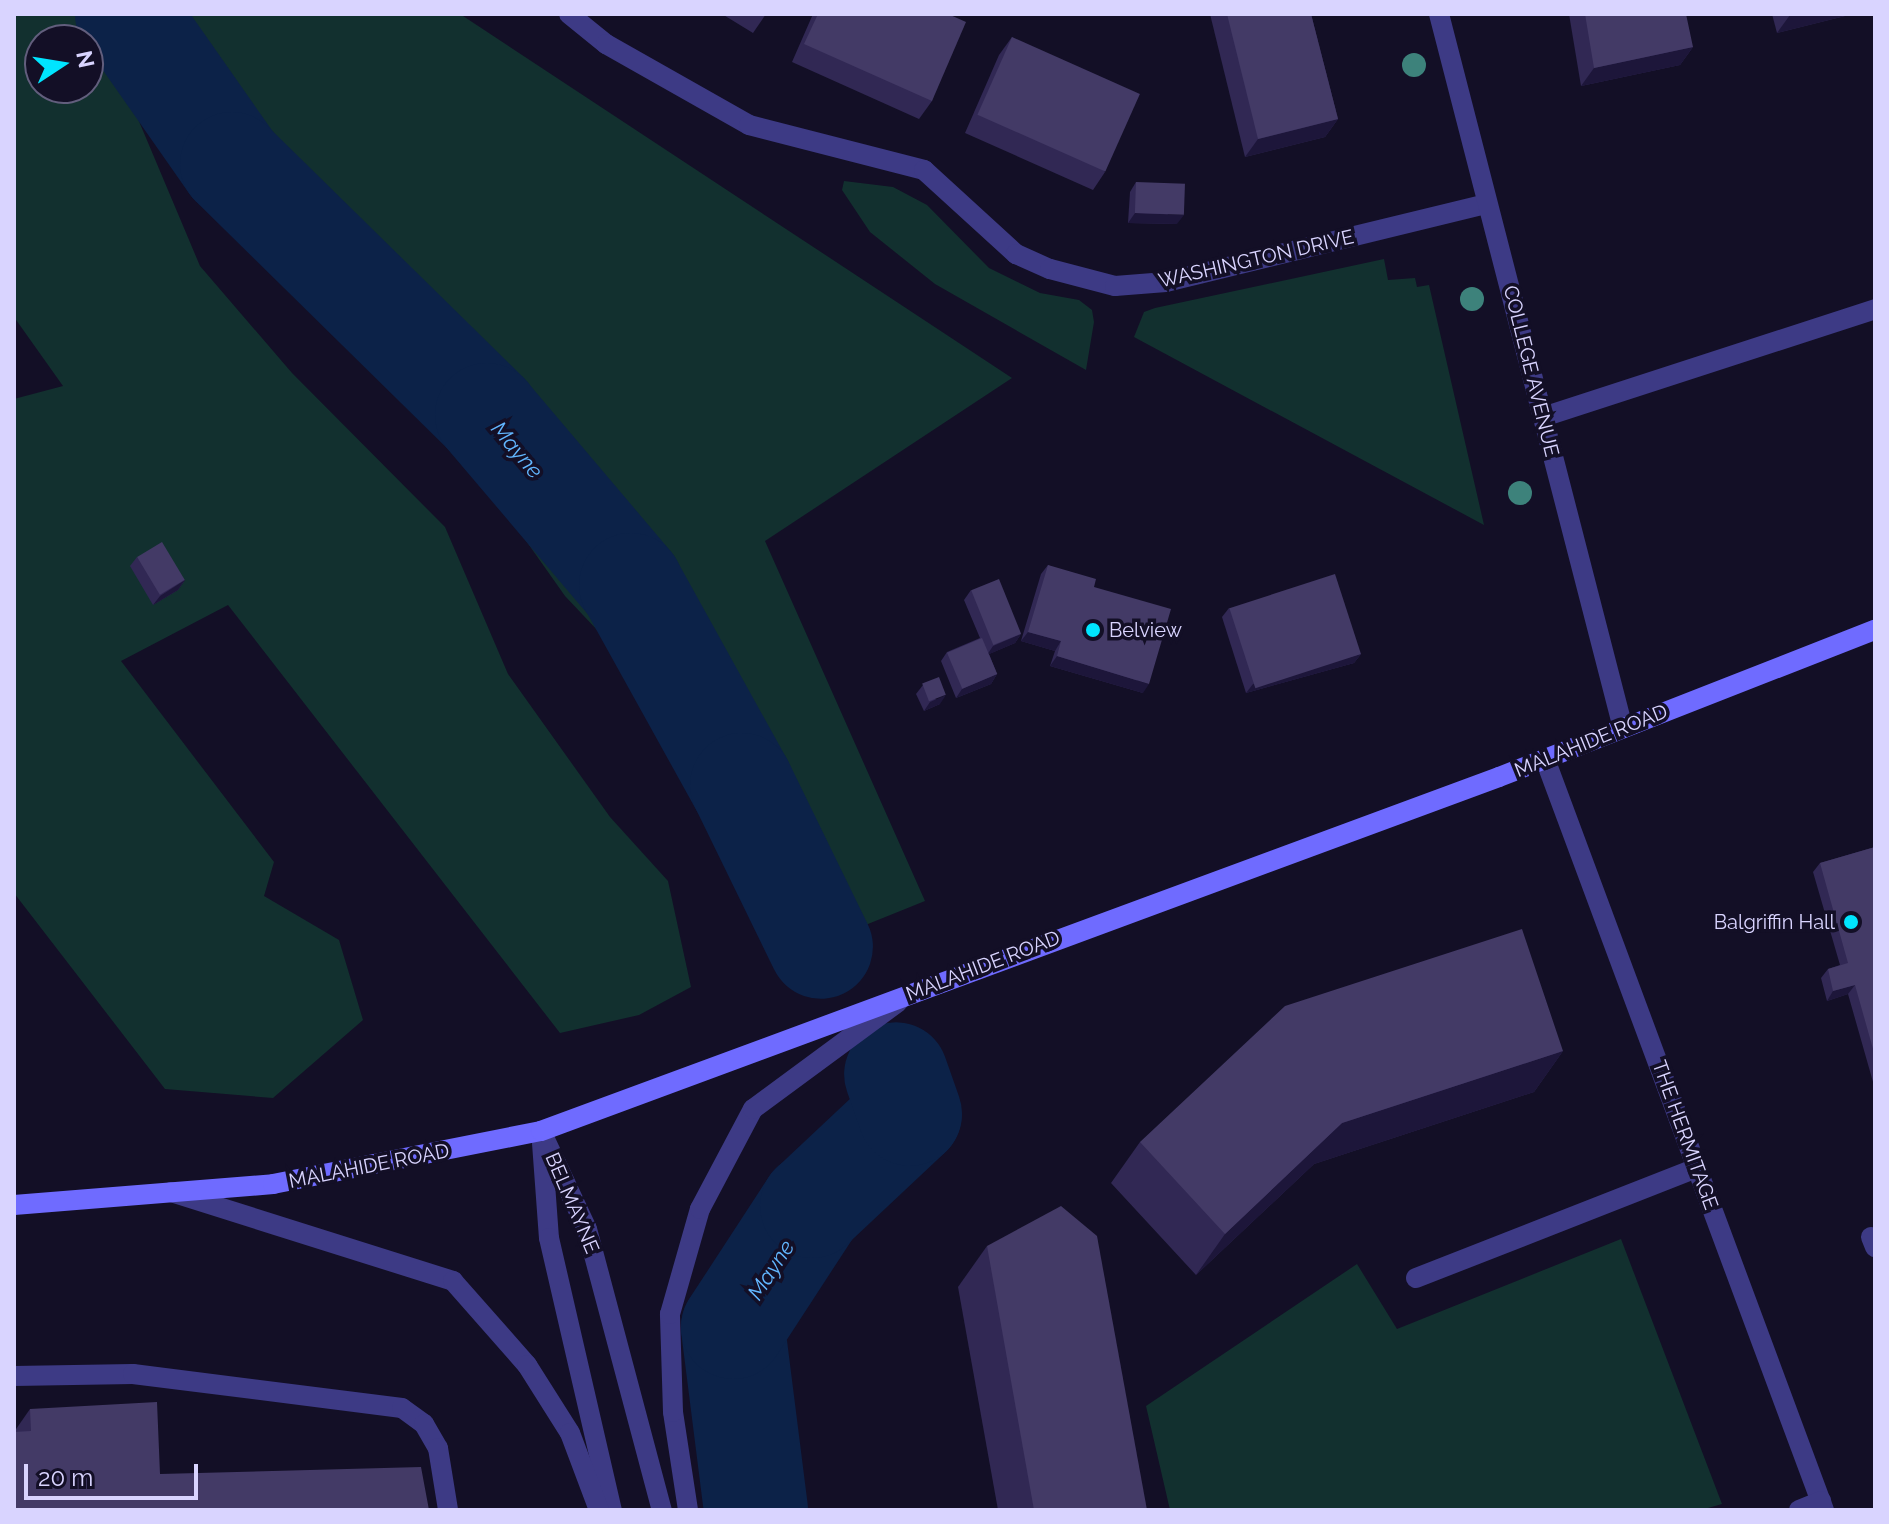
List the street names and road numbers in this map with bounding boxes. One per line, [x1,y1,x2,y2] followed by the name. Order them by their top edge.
[1156,225,1356,293] street label: WASHINGTON DRIVE
[1498,283,1564,459] street label: COLLEGE AVENUE
[1511,699,1671,783] street label: MALAHIDE ROAD
[903,926,1063,1006] street label: MALAHIDE ROAD
[1647,1057,1723,1213] street label: THE HERMITAGE
[287,1139,451,1193] street label: MALAHIDE ROAD
[540,1149,604,1257] street label: BELMAYNE

